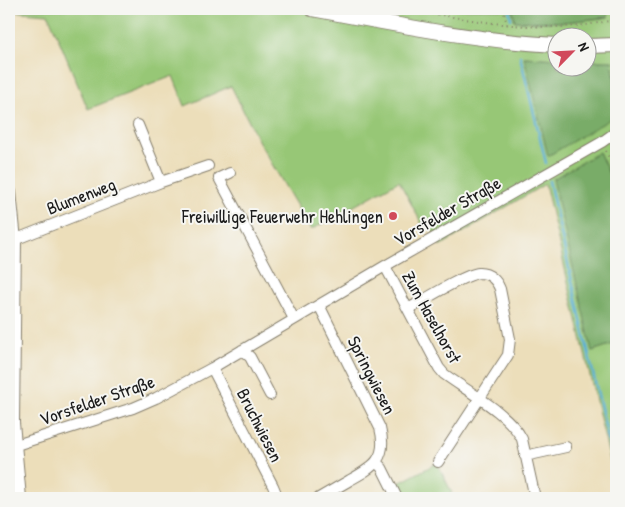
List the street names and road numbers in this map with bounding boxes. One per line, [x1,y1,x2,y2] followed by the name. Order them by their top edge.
[389,170,505,252] street label: Vorsfelder Straße
[43,171,119,221] street label: Blumenweg
[396,266,468,368] street label: Zum Haselhorst
[342,332,402,418] street label: Springwiesen
[36,369,158,431] street label: Vorsfelder Straße
[231,384,289,466] street label: Bruchwiesen

